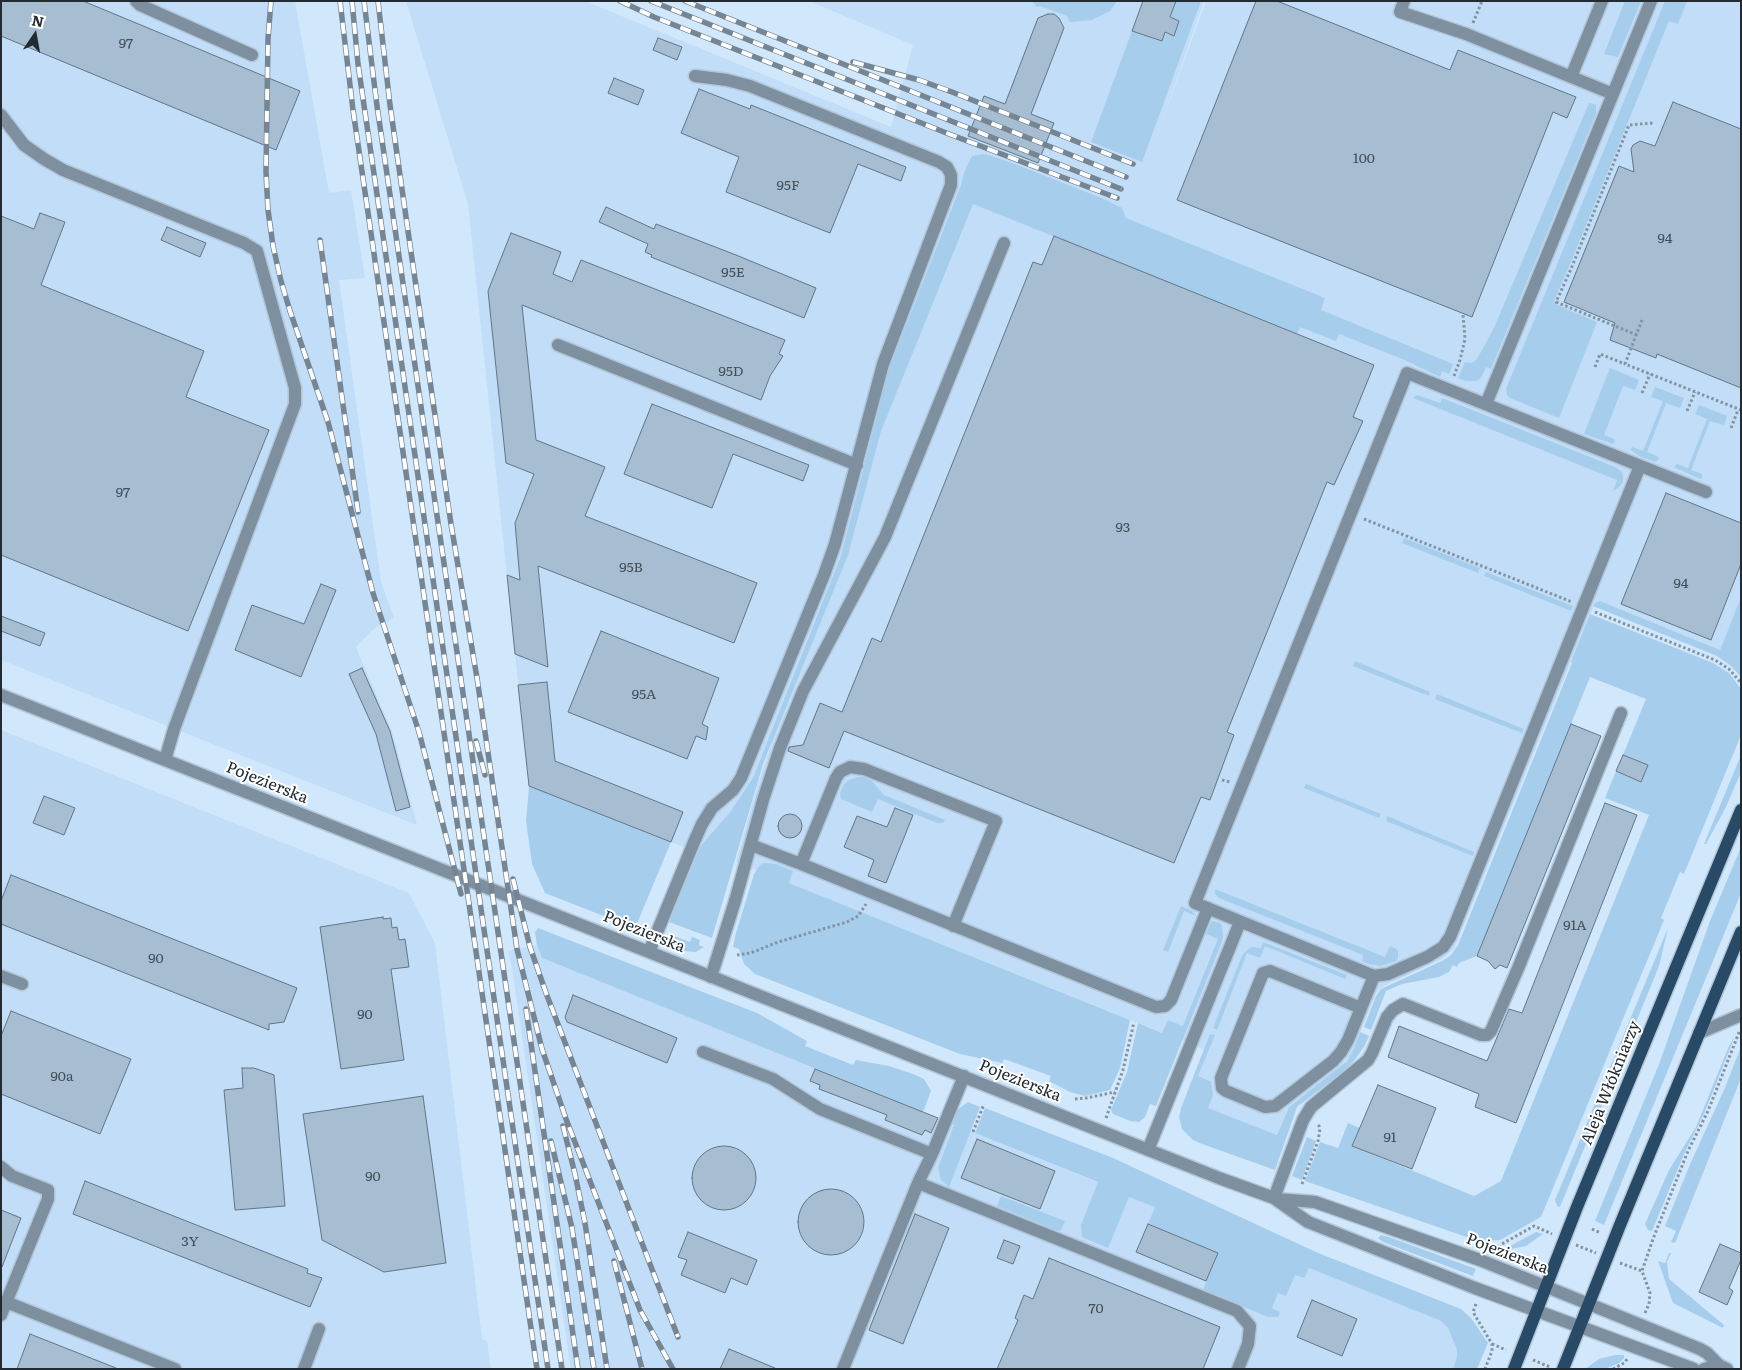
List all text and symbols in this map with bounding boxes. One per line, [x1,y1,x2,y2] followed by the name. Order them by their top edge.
[30,9,46,31] text: N
[10,10,60,60] north arrow
[119,36,133,52] house number: 97
[1353,151,1375,167] house number: 100
[776,178,800,194] house number: 95F
[1657,231,1673,247] house number: 94
[721,265,745,281] house number: 95E
[718,364,744,380] house number: 95D
[116,485,130,501] house number: 97
[1116,520,1130,536] house number: 93
[619,560,643,576] house number: 95B
[1673,576,1689,592] house number: 94
[632,687,656,703] house number: 95A
[223,758,311,808] street label: Pojezierska
[600,907,688,957] street label: Pojezierska
[1563,918,1587,934] house number: 91A
[148,951,164,967] house number: 90
[357,1007,373,1023] house number: 90
[1577,1018,1645,1148] street label: Aleja Włókniarzy
[976,1056,1064,1106] street label: Pojezierska
[51,1069,73,1085] house number: 90a
[1383,1130,1397,1146] house number: 91
[365,1169,381,1185] house number: 90
[1463,1230,1551,1278] street label: Pojezierska
[181,1234,199,1250] house number: 3Y
[1088,1301,1104,1317] house number: 70

